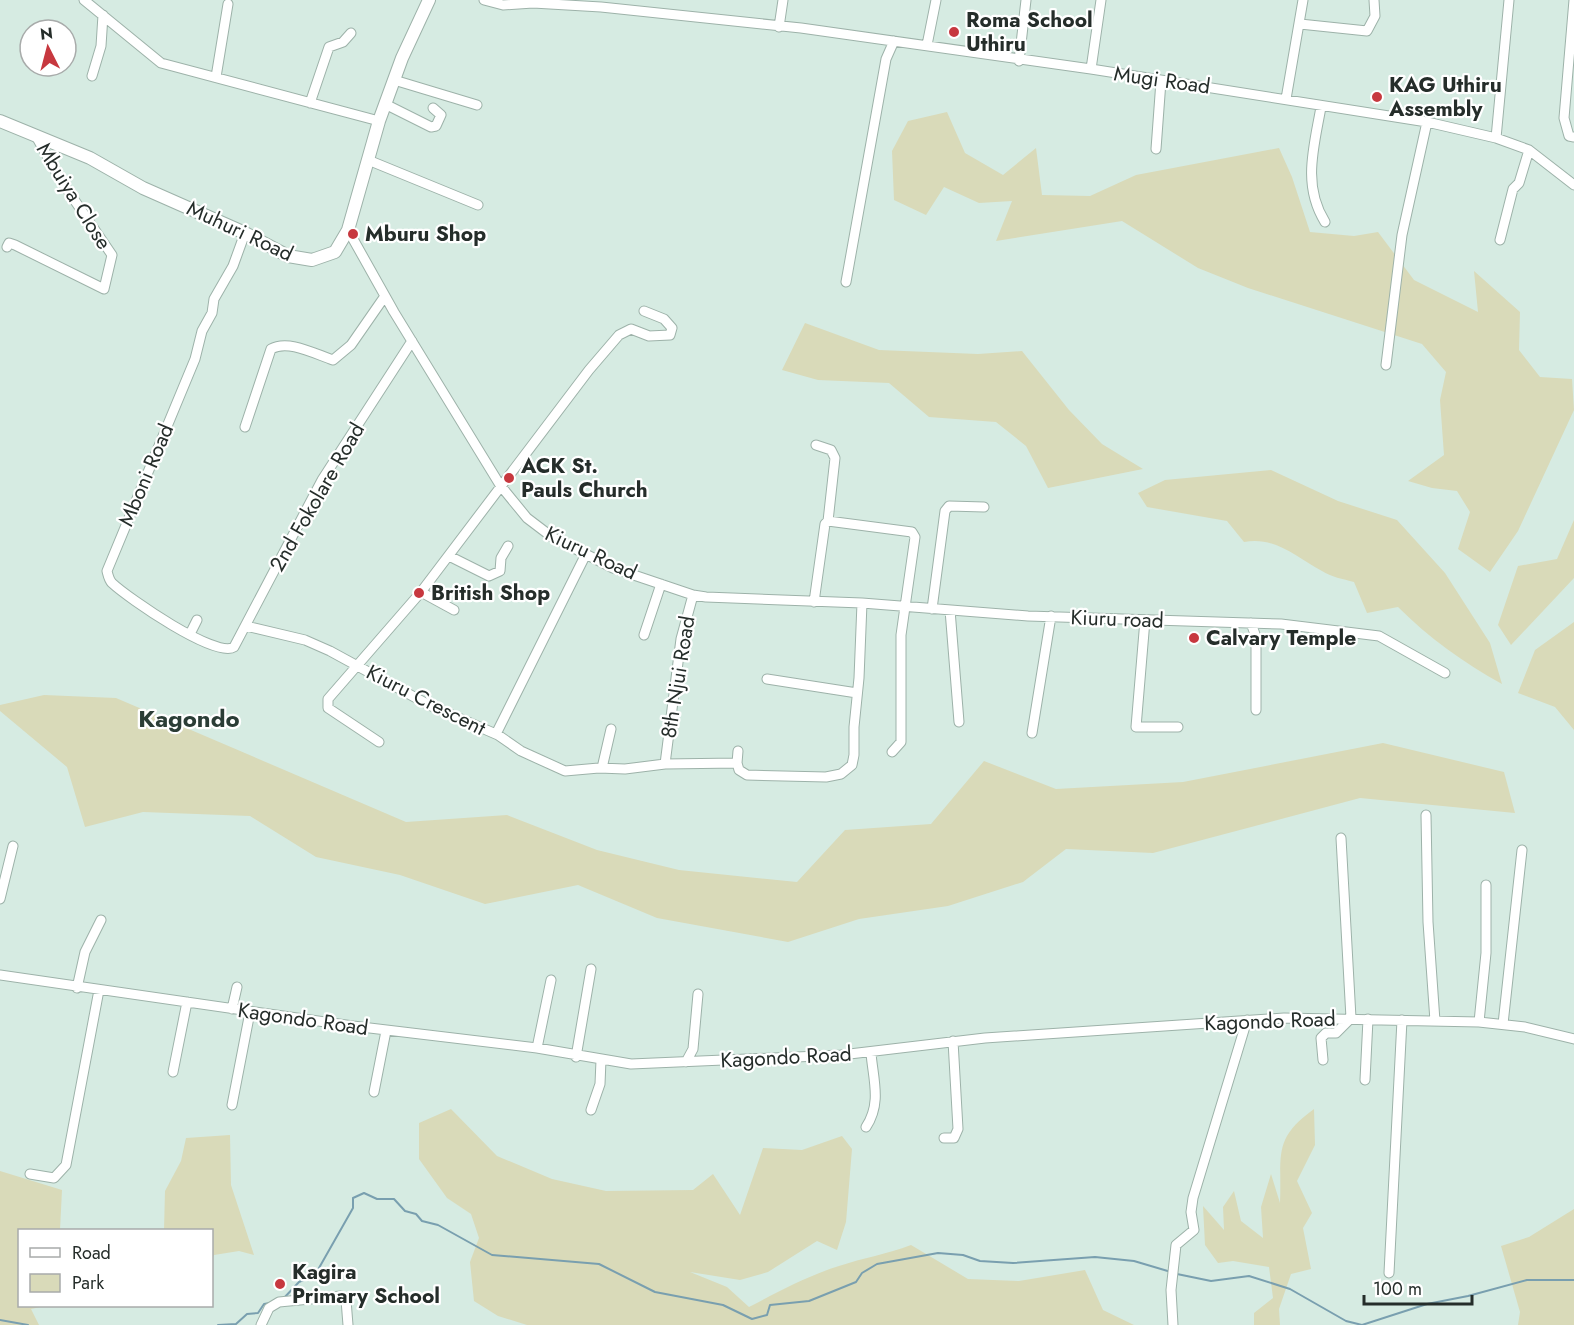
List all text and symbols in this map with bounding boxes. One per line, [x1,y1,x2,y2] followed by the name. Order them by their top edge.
[966,5,1093,59] place label: Roma School Uthiru
[18,18,78,78] north arrow
[39,21,54,46] text: N
[947,25,961,39] marker: Roma School Uthiru
[1112,58,1212,102] street label: Mugi Road
[1388,70,1502,124] place label: KAG Uthiru Assembly
[1370,90,1384,104] marker: KAG Uthiru Assembly
[29,137,119,255] street label: Mbuiya Close
[182,193,298,269] street label: Muhuri Road
[365,219,486,249] place label: Mburu Shop
[346,227,360,241] marker: Mburu Shop
[262,417,372,577] street label: 2nd Fokolare Road
[111,419,181,531] street label: Mboni Road
[520,451,648,505] place label: ACK St. Pauls Church
[502,471,516,485] marker: ACK St. Pauls Church
[540,519,642,587] street label: Kiuru Road
[431,578,550,608] place label: British Shop
[412,586,426,600] marker: British Shop
[1070,602,1164,636] street label: Kiuru road
[654,614,702,740] street label: 8th Njui Road
[1206,623,1356,653] place label: Calvary Temple
[1187,631,1201,645] marker: Calvary Temple
[361,657,491,743] street label: Kiuru Crescent
[138,701,240,736] district label: Kagondo
[236,995,370,1043] street label: Kagondo Road
[1204,1004,1336,1038] street label: Kagondo Road
[720,1039,852,1075] street label: Kagondo Road
[18,1229,213,1307] legend
[72,1240,111,1266] text: Road
[292,1257,440,1311] place label: Kagira Primary School
[1364,1268,1472,1306] scale bar
[72,1270,104,1296] text: Park
[1373,1276,1422,1302] text: 100 m
[273,1277,287,1291] marker: Kagira Primary School

